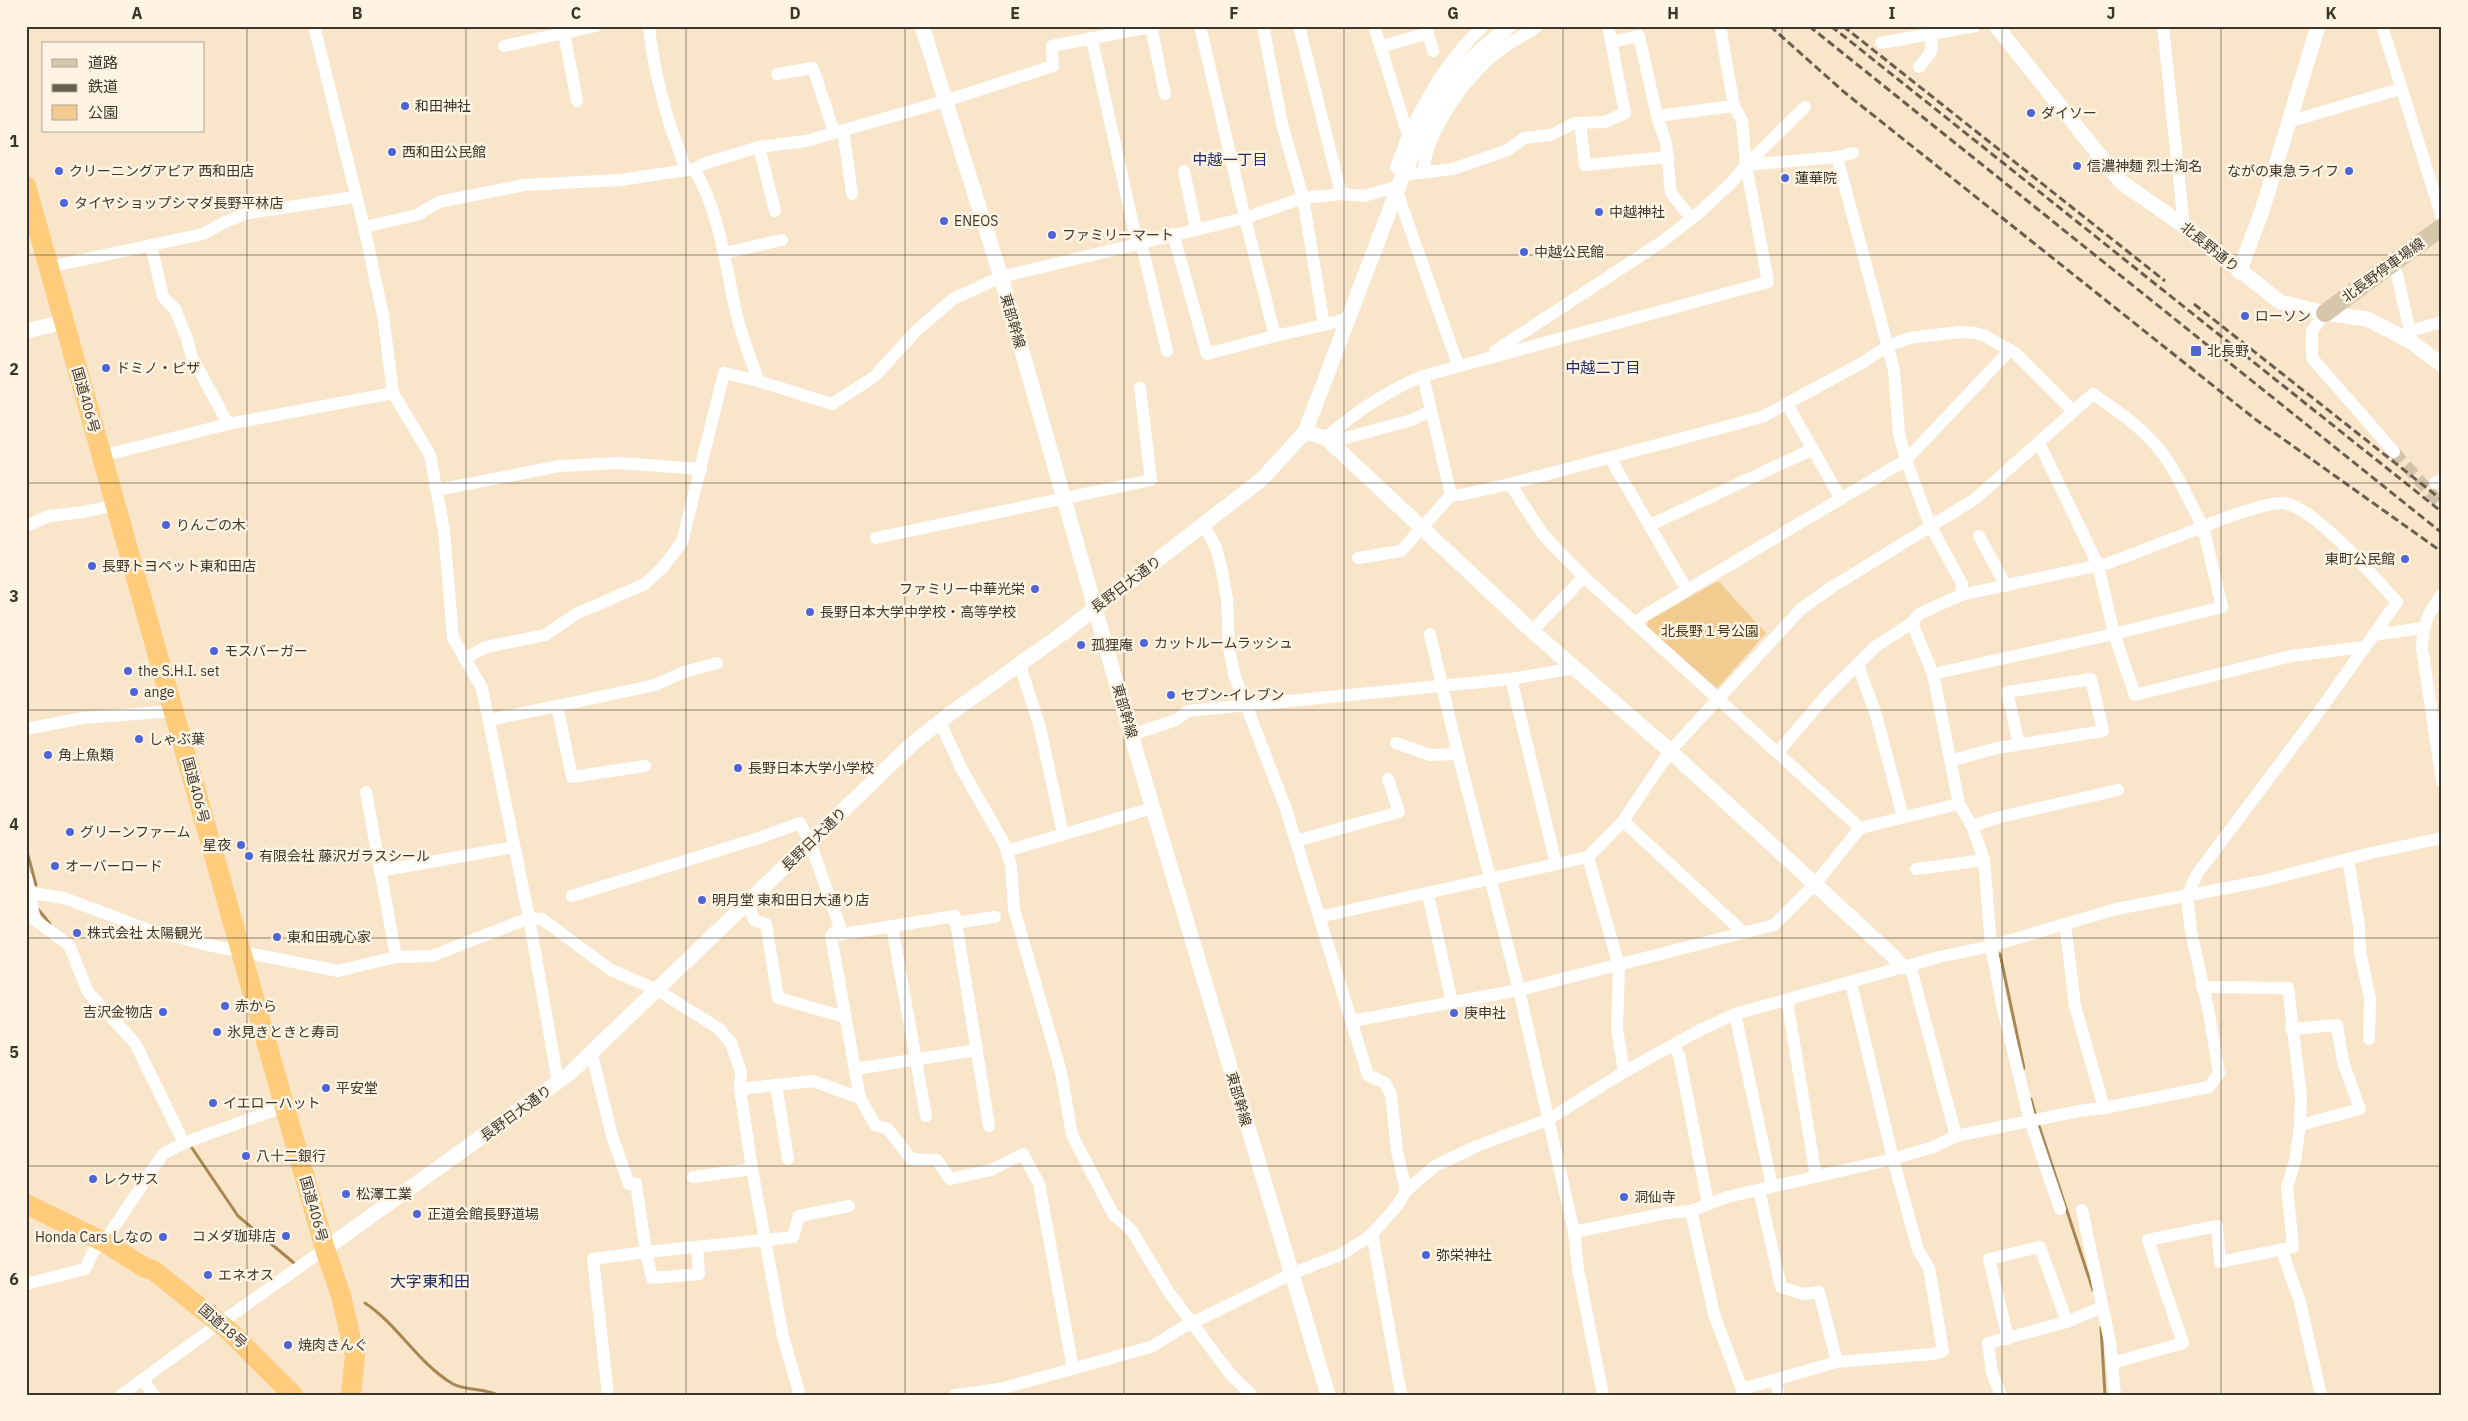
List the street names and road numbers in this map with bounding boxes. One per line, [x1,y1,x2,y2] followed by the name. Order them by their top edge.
[2177,218,2243,276] street label: 北長野通り
[2338,234,2428,306] street label: 北長野停車場線
[997,292,1029,350] street label: 東部幹線
[68,365,104,435] street label: 国道406号
[1087,552,1165,616] street label: 長野日大通り
[1109,682,1141,740] street label: 東部幹線
[179,755,213,825] street label: 国道406号
[778,803,850,875] street label: 長野日大通り
[1223,1070,1255,1128] street label: 東部幹線
[477,1081,555,1145] street label: 長野日大通り
[296,1174,332,1244] street label: 国道406号
[195,1300,251,1352] street label: 国道18号

